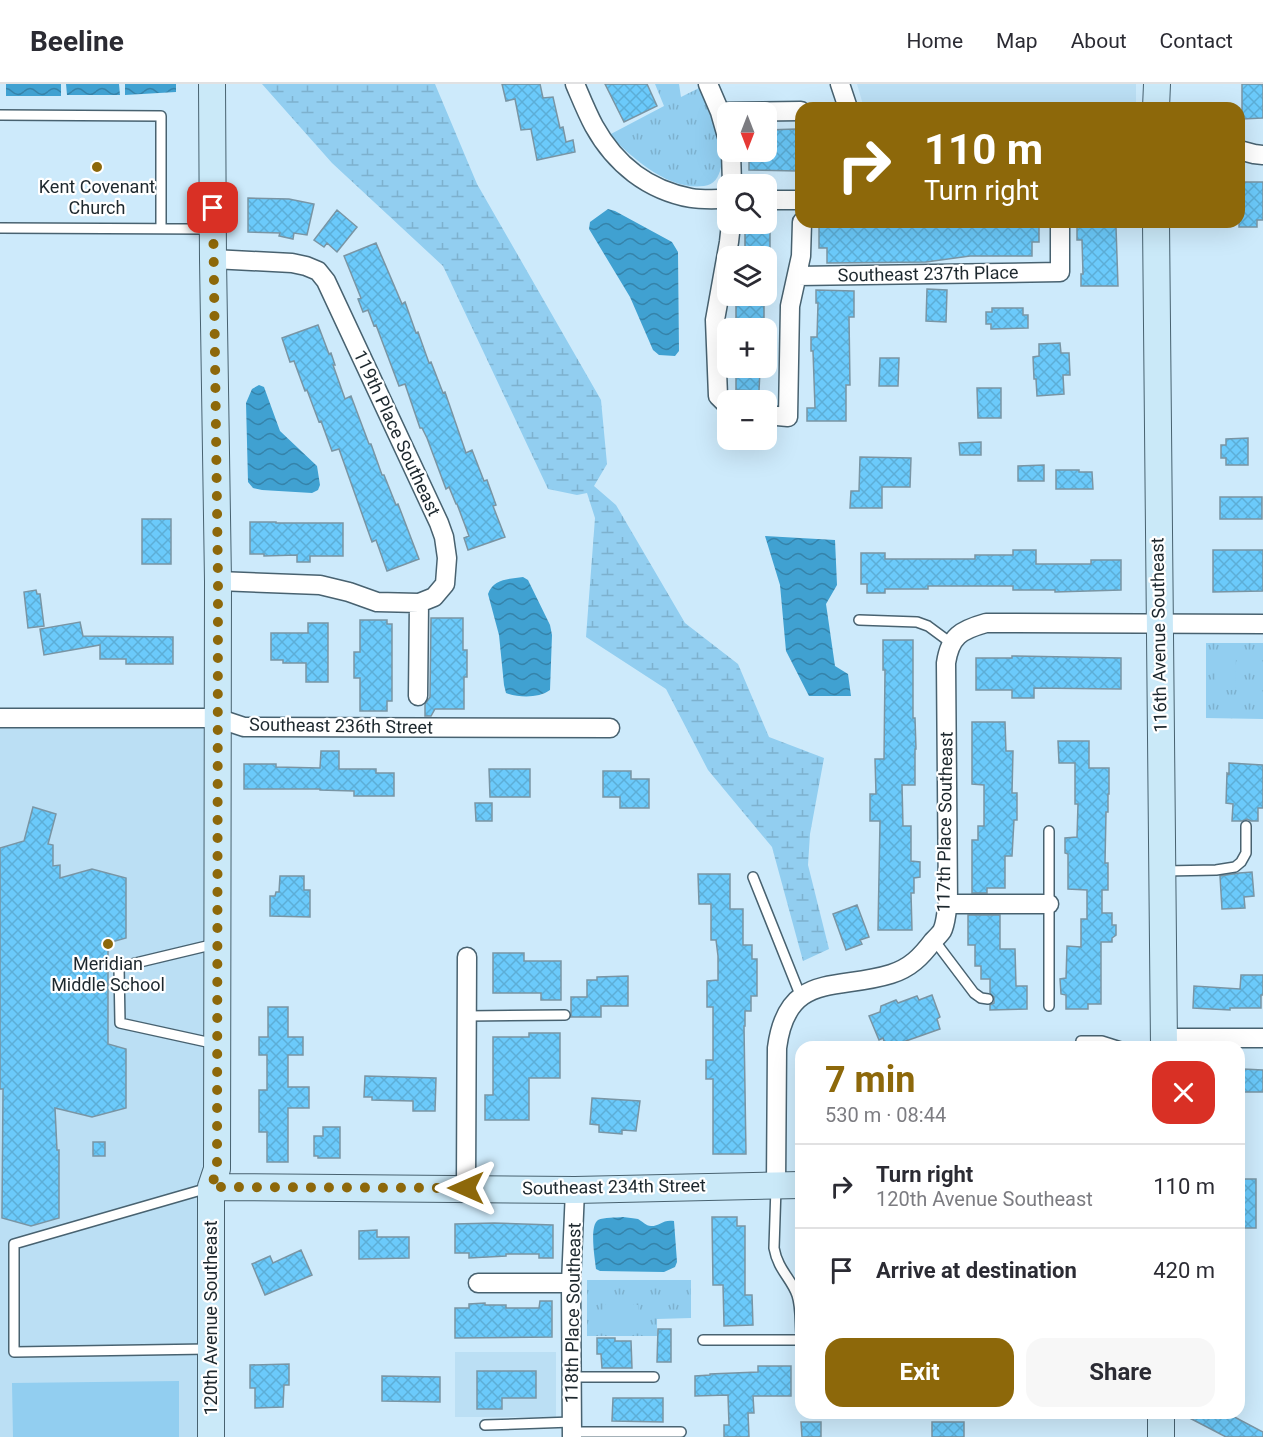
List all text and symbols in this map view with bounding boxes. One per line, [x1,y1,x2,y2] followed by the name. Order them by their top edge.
[30,25,124,58] text: Beeline
[907,29,963,53] text: Home
[996,29,1038,53] text: Map
[1071,29,1127,53] text: About
[1160,29,1233,53] text: Contact
[717,102,777,162] north arrow
[717,102,777,450] map controls
[924,125,1043,174] text: 110 m
[825,126,903,204] icon: right
[90,160,104,174] marker: Kent Covenant Church
[717,174,777,234] button: search
[924,175,1039,207] text: Turn right
[39,176,155,218] place label: Kent Covenant Church
[187,182,238,233] pin
[196,191,229,224] icon: arrive
[717,246,777,306] button: layers
[837,261,1019,286] street label: Southeast 237th Place
[717,318,777,378] button: +
[350,346,445,519] street label: 119th Place Southeast
[717,390,777,450] button: −
[1146,537,1171,733] street label: 116th Avenue Southeast
[249,713,433,738] street label: Southeast 236th Street
[932,731,957,913] street label: 117th Place Southeast
[101,937,115,951] marker: Meridian Middle School
[51,953,165,995] place label: Meridian Middle School
[825,1059,916,1101] text: 7 min
[1152,1061,1215,1124] button: close
[825,1103,946,1127] text: 530 m · 08:44
[434,1156,498,1220] position arrow
[876,1162,973,1187] text: Turn right
[825,1170,858,1203] icon: right
[522,1174,706,1199] street label: Southeast 234th Street
[1153,1174,1215,1199] text: 110 m
[876,1187,1093,1211] text: 120th Avenue Southeast
[200,1220,221,1416] street label: 120th Avenue Southeast
[560,1222,585,1404] street label: 118th Place Southeast
[825,1254,858,1287] icon: arrive
[876,1258,1077,1283] text: Arrive at destination
[1153,1258,1215,1283] text: 420 m
[825,1338,1014,1407] button: Exit
[1026,1338,1215,1407] button: Share

